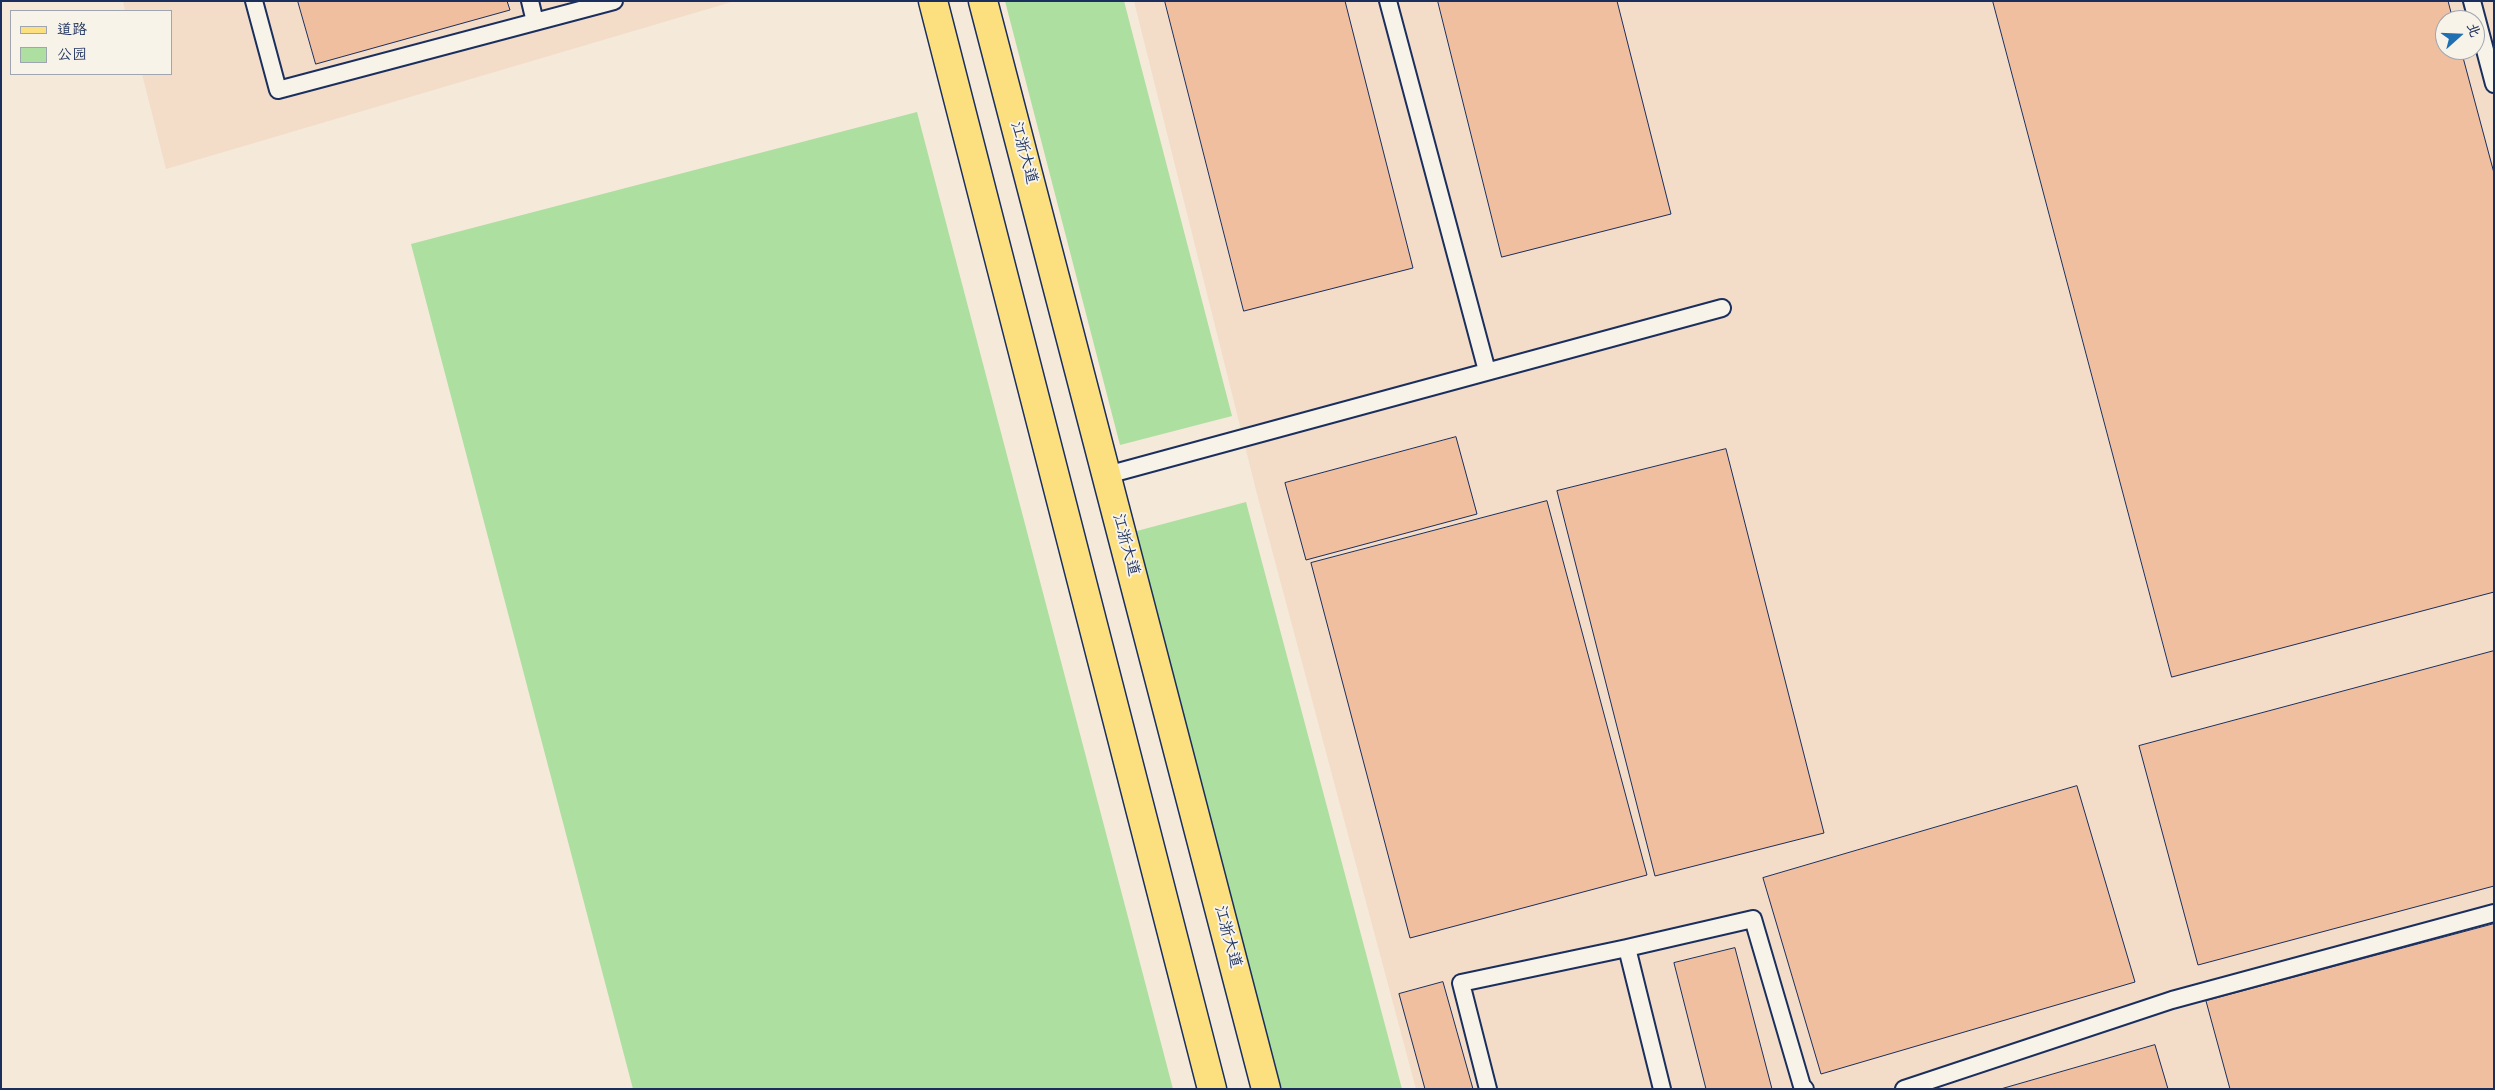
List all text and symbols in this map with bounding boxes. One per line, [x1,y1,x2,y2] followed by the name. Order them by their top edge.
[10,10,172,75] legend
[2435,10,2485,60] north arrow
[57,19,87,40] text: 道路
[2461,20,2485,40] text: 北
[57,44,87,65] text: 公园
[1005,120,1041,186] street label: 江浙大道
[1107,512,1143,578] street label: 江浙大道
[1209,904,1245,970] street label: 江浙大道

